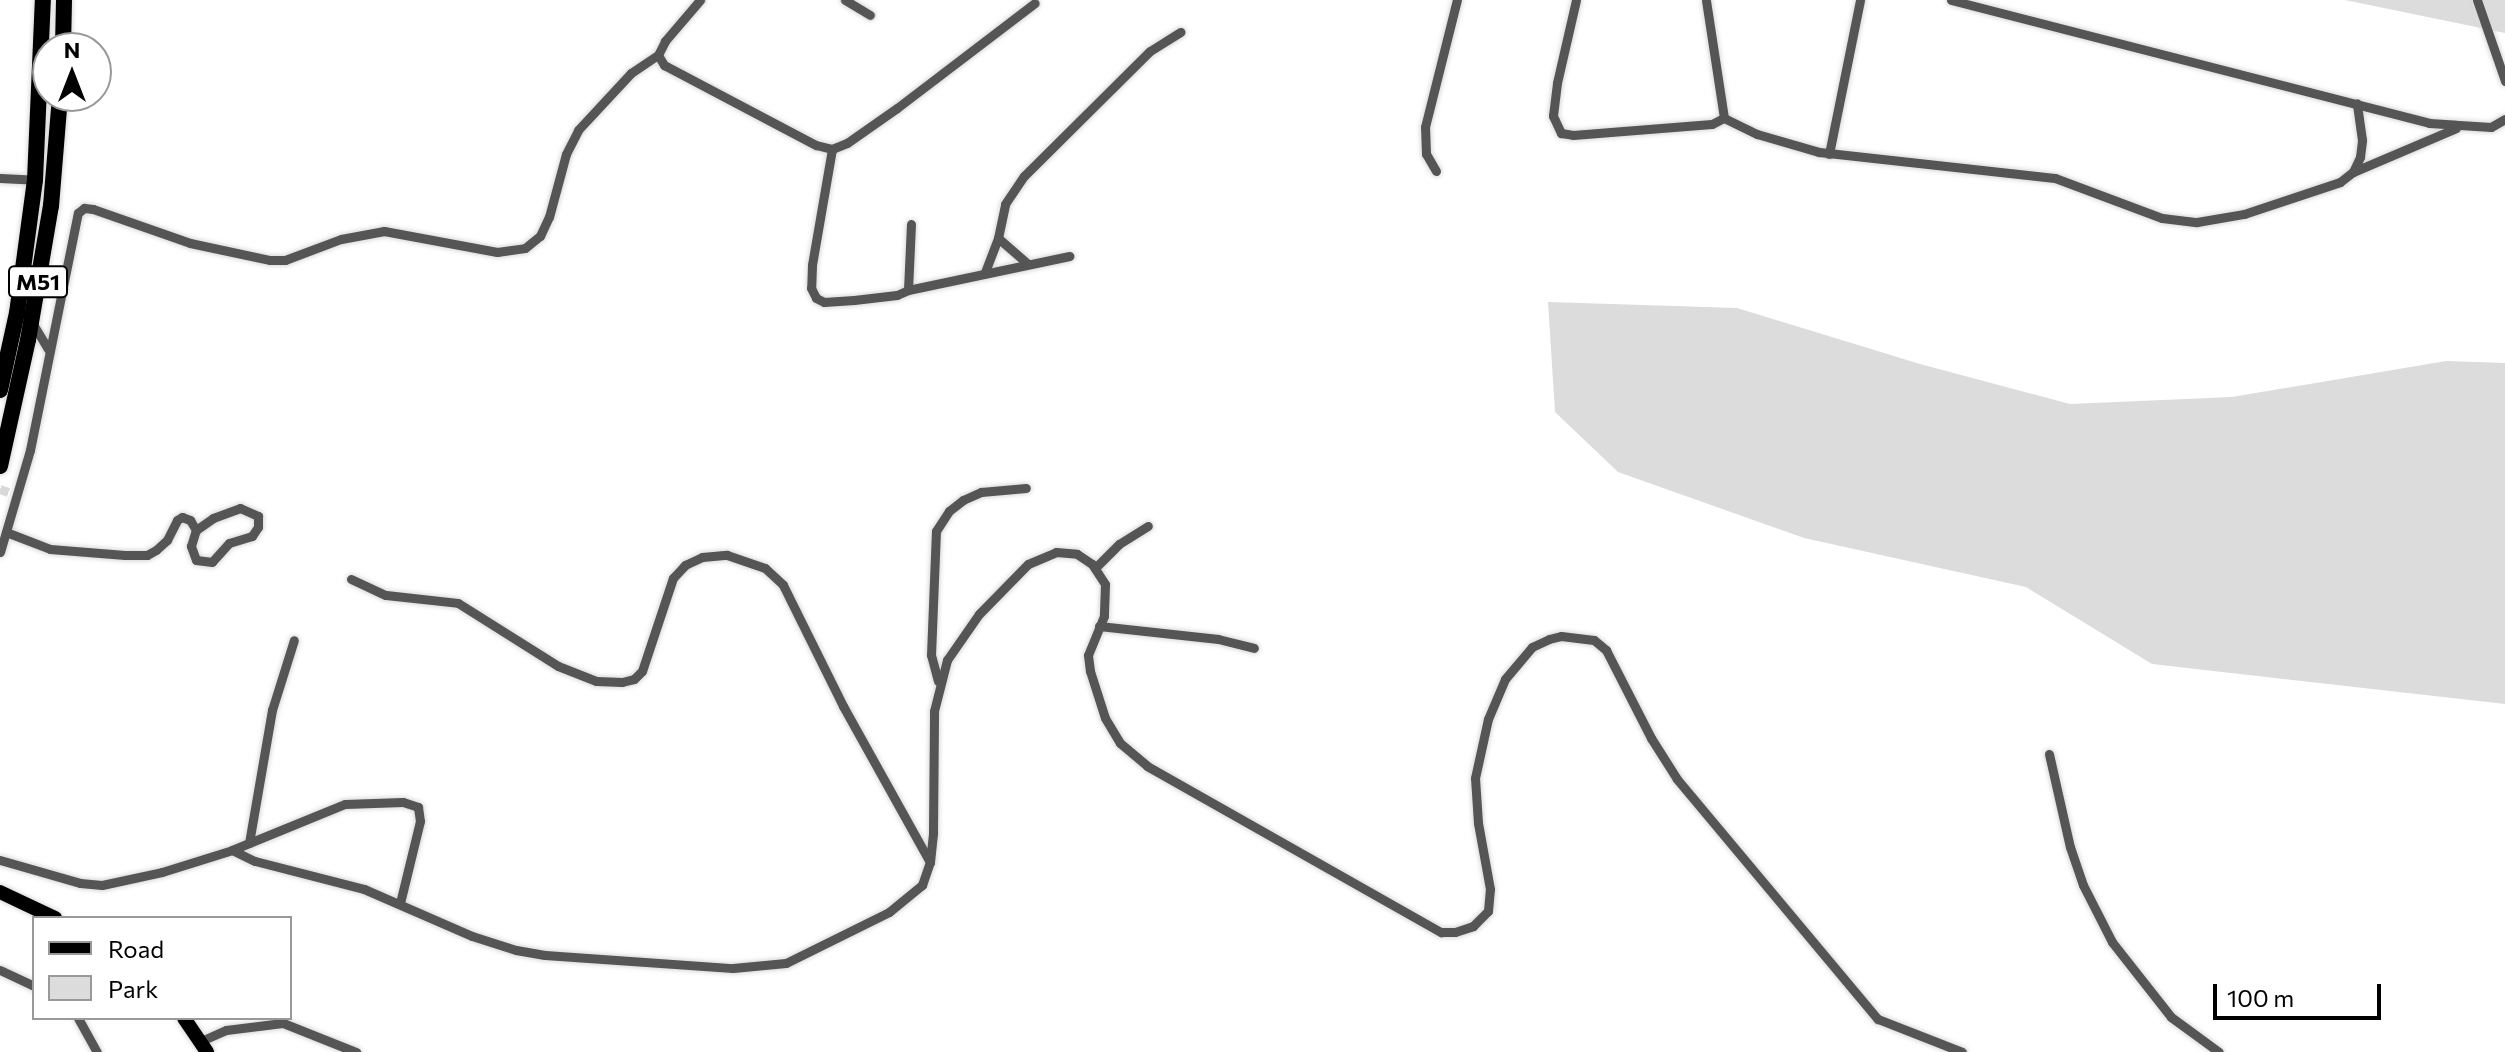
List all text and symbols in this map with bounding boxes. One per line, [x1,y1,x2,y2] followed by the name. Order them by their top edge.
[32,32,112,112] north arrow
[64,36,80,63] text: N
[8,264,68,300] road number: M51
[32,916,292,1020] legend
[108,934,164,963] text: Road
[2217,968,2385,1018] scale bar
[108,974,158,1003] text: Park
[2227,983,2294,1012] text: 100 m

